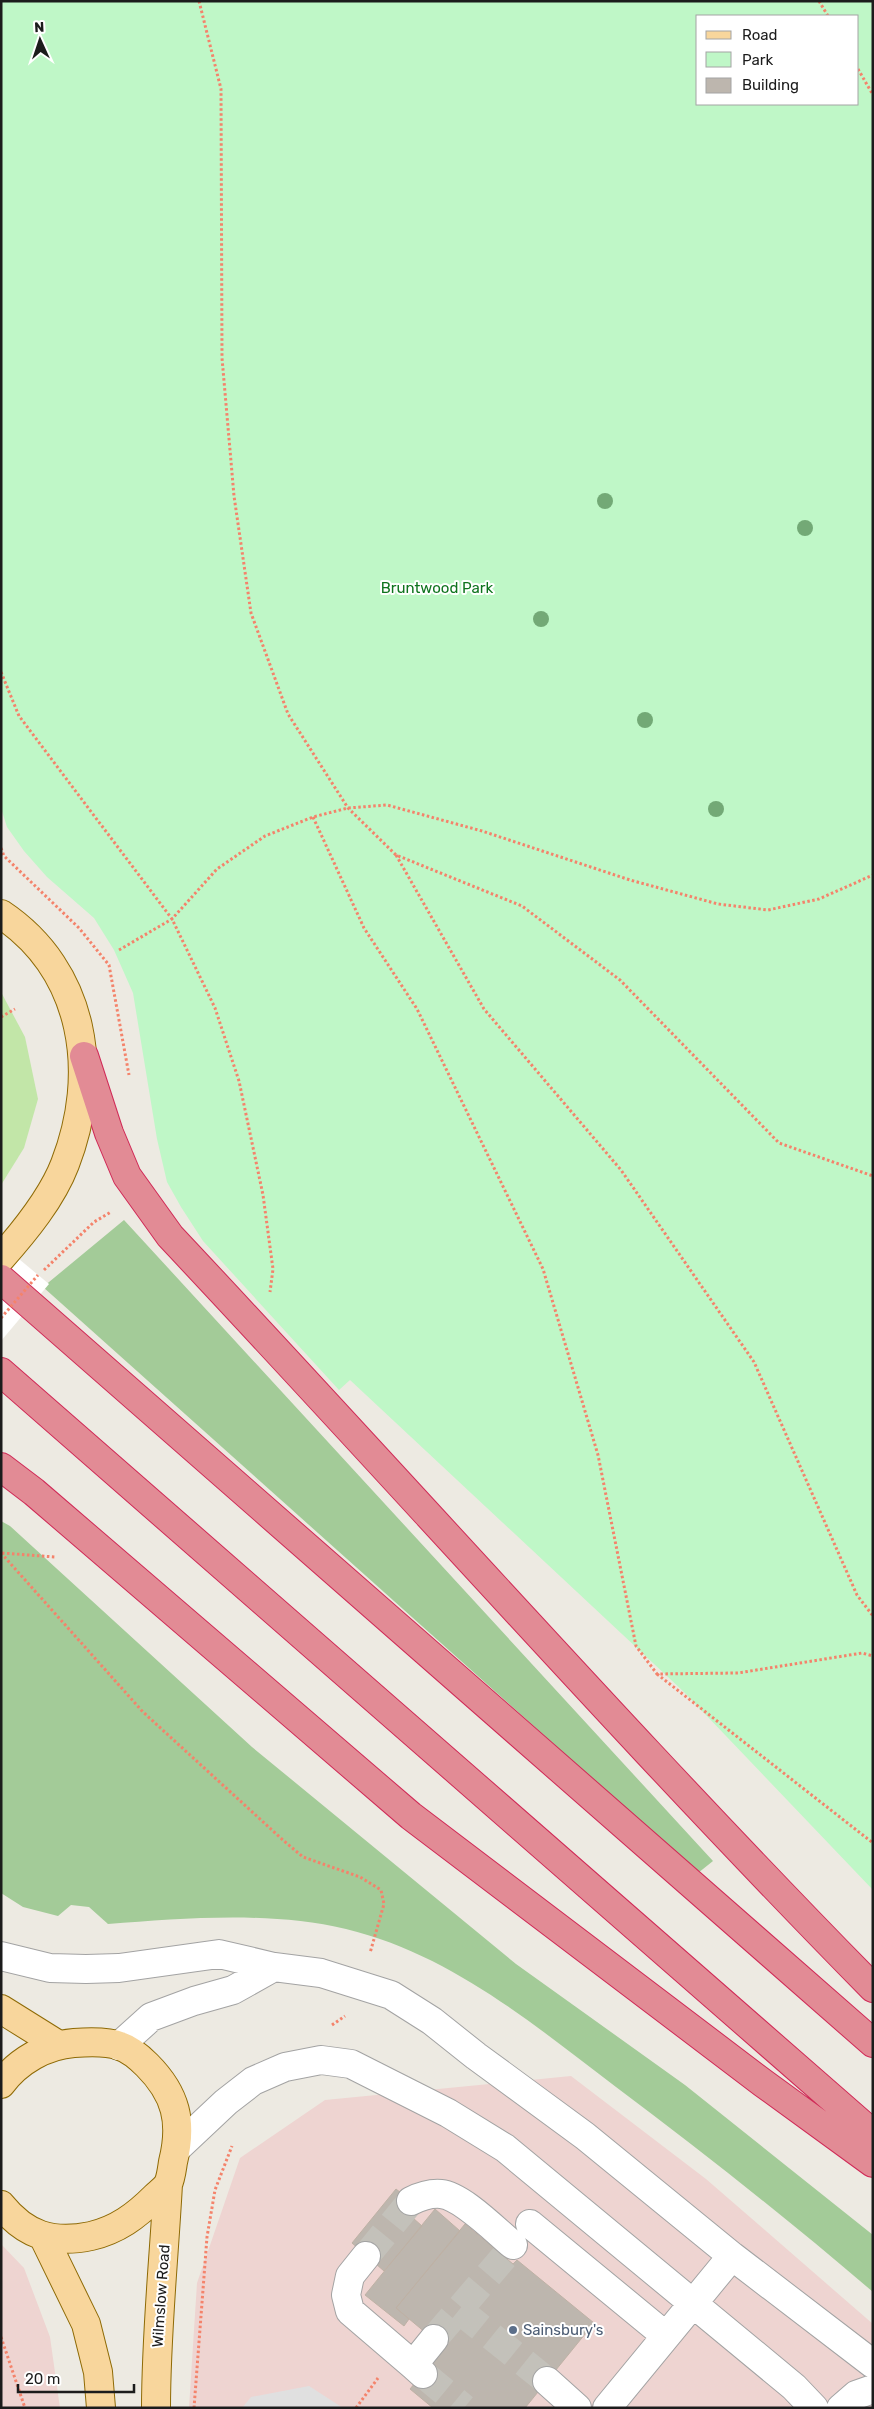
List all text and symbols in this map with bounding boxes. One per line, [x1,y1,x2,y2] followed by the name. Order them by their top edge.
[15,15,65,65] north arrow
[696,15,859,105] legend
[34,19,45,36] text: N
[742,26,778,44] text: Road
[742,51,773,69] text: Park
[742,76,799,94] text: Building
[381,579,493,597] park label: Bruntwood Park
[148,2244,174,2348] street label: Wilmslow Road
[523,2321,604,2339] place label: Sainsbury's
[507,2324,519,2336] marker: Sainsbury's
[18,2362,134,2394] scale bar
[25,2370,60,2388] text: 20 m

